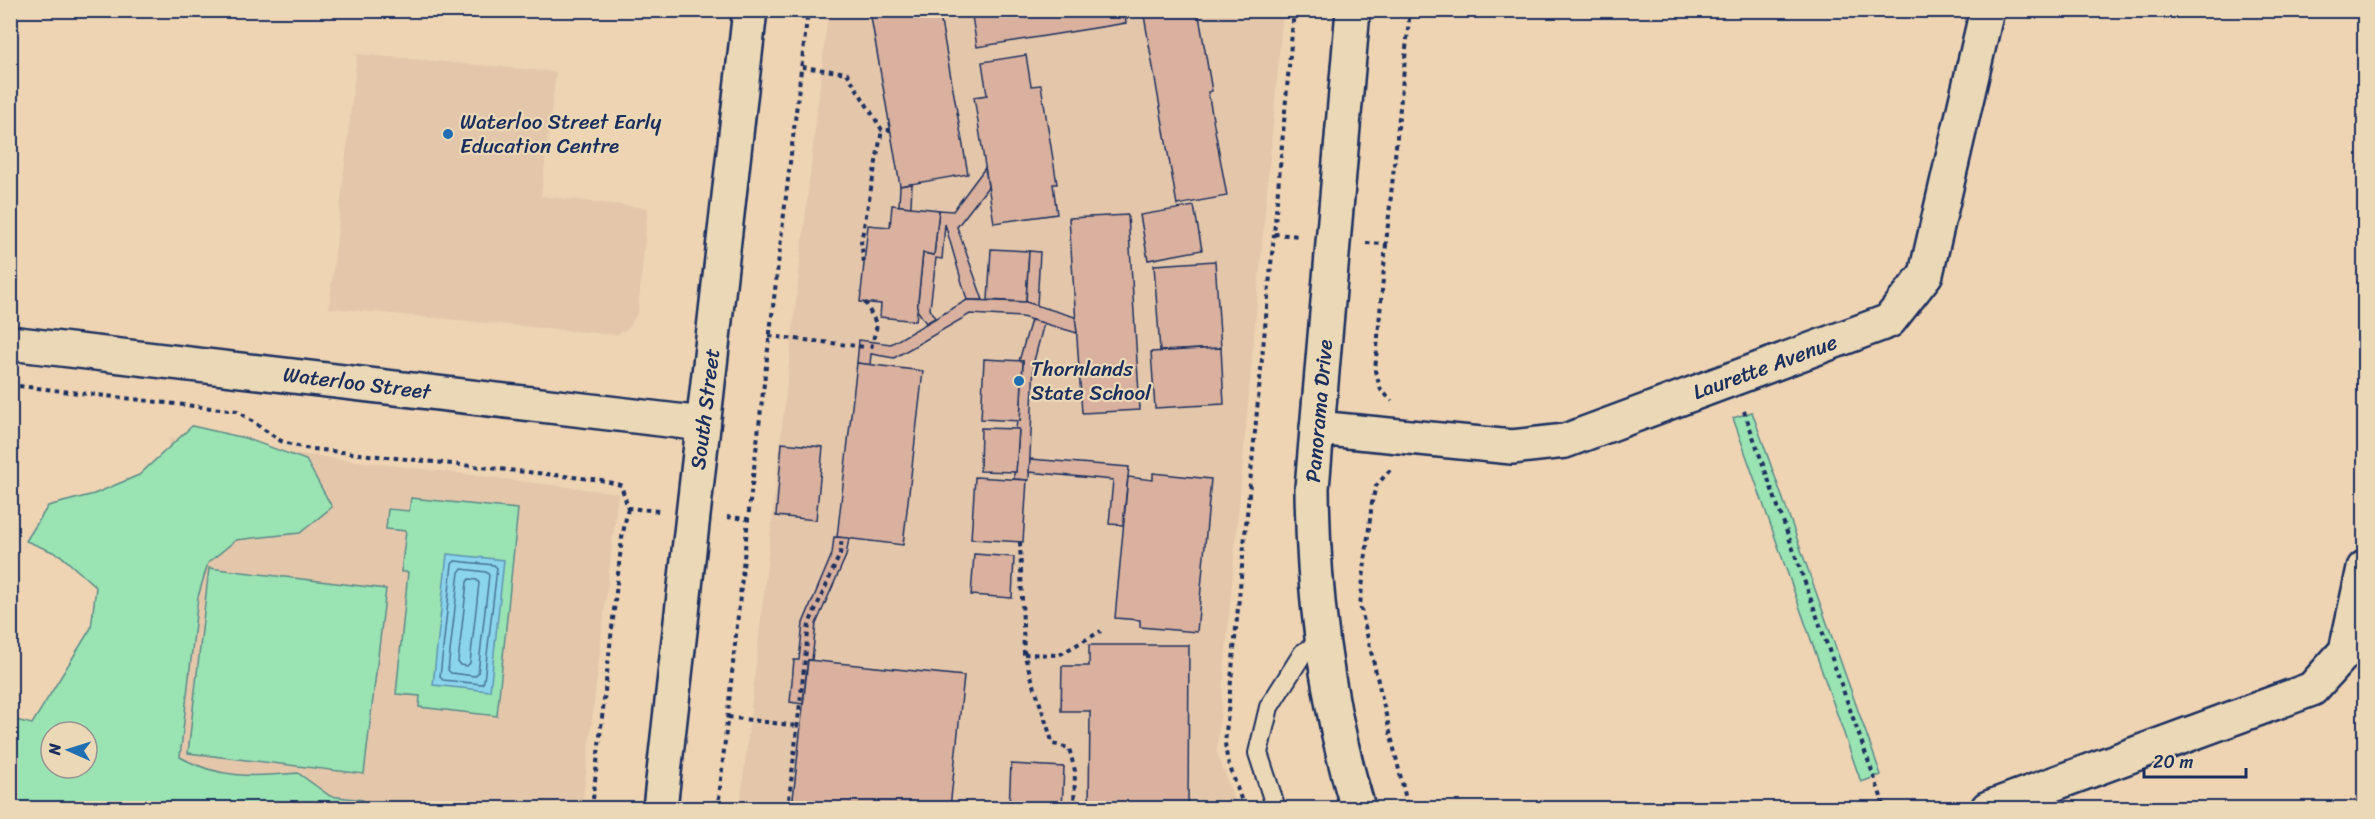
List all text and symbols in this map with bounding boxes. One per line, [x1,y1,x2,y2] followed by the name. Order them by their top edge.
[460,103,661,165] place label: Waterloo Street Early Education Centre
[441,127,455,141] marker: Waterloo Street Early Education Centre
[1687,323,1843,411] street label: Laurette Avenue
[1294,338,1344,484] street label: Panorama Drive
[679,346,731,472] street label: South Street
[1031,350,1152,412] place label: Thornlands State School
[281,355,434,411] street label: Waterloo Street
[1012,374,1026,388] marker: Thornlands State School
[39,720,99,780] north arrow
[2144,741,2246,779] scale bar
[40,742,69,757] text: N
[2153,746,2193,778] text: 20 m

